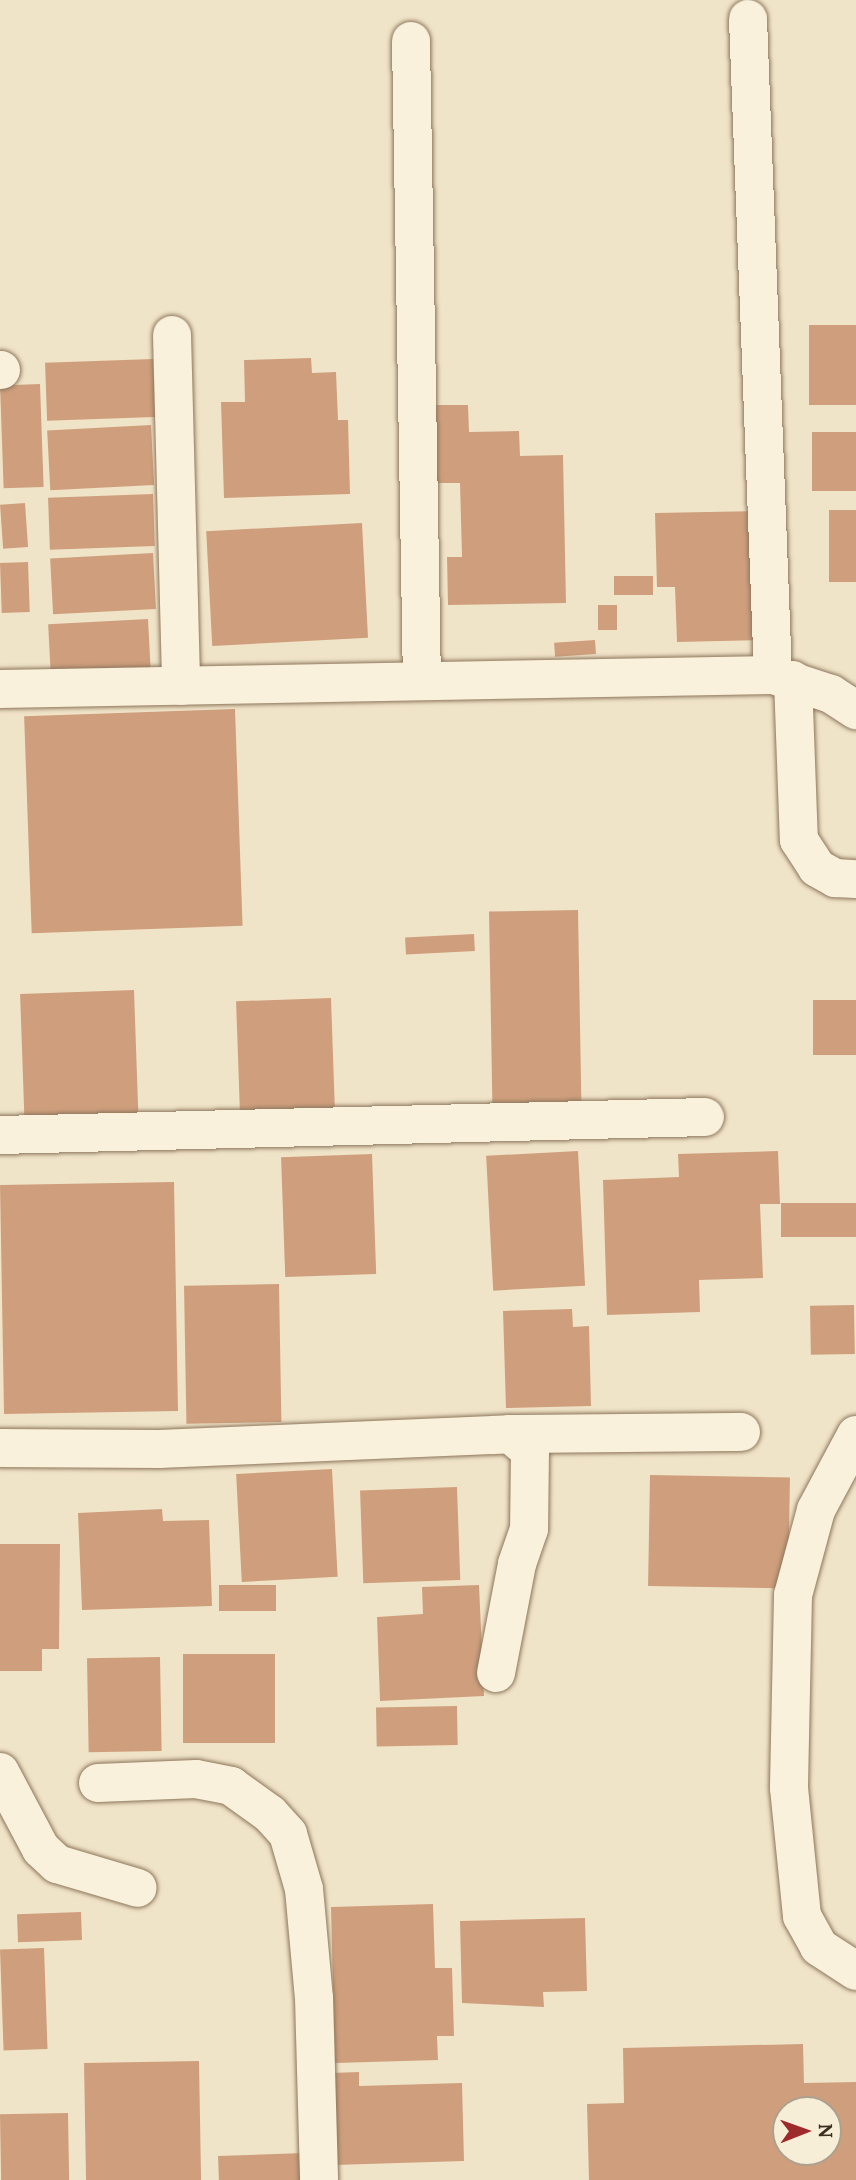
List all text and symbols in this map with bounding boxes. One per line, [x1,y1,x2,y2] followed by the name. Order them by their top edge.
[772,2096,842,2166] north arrow
[814,2123,838,2138] text: N

